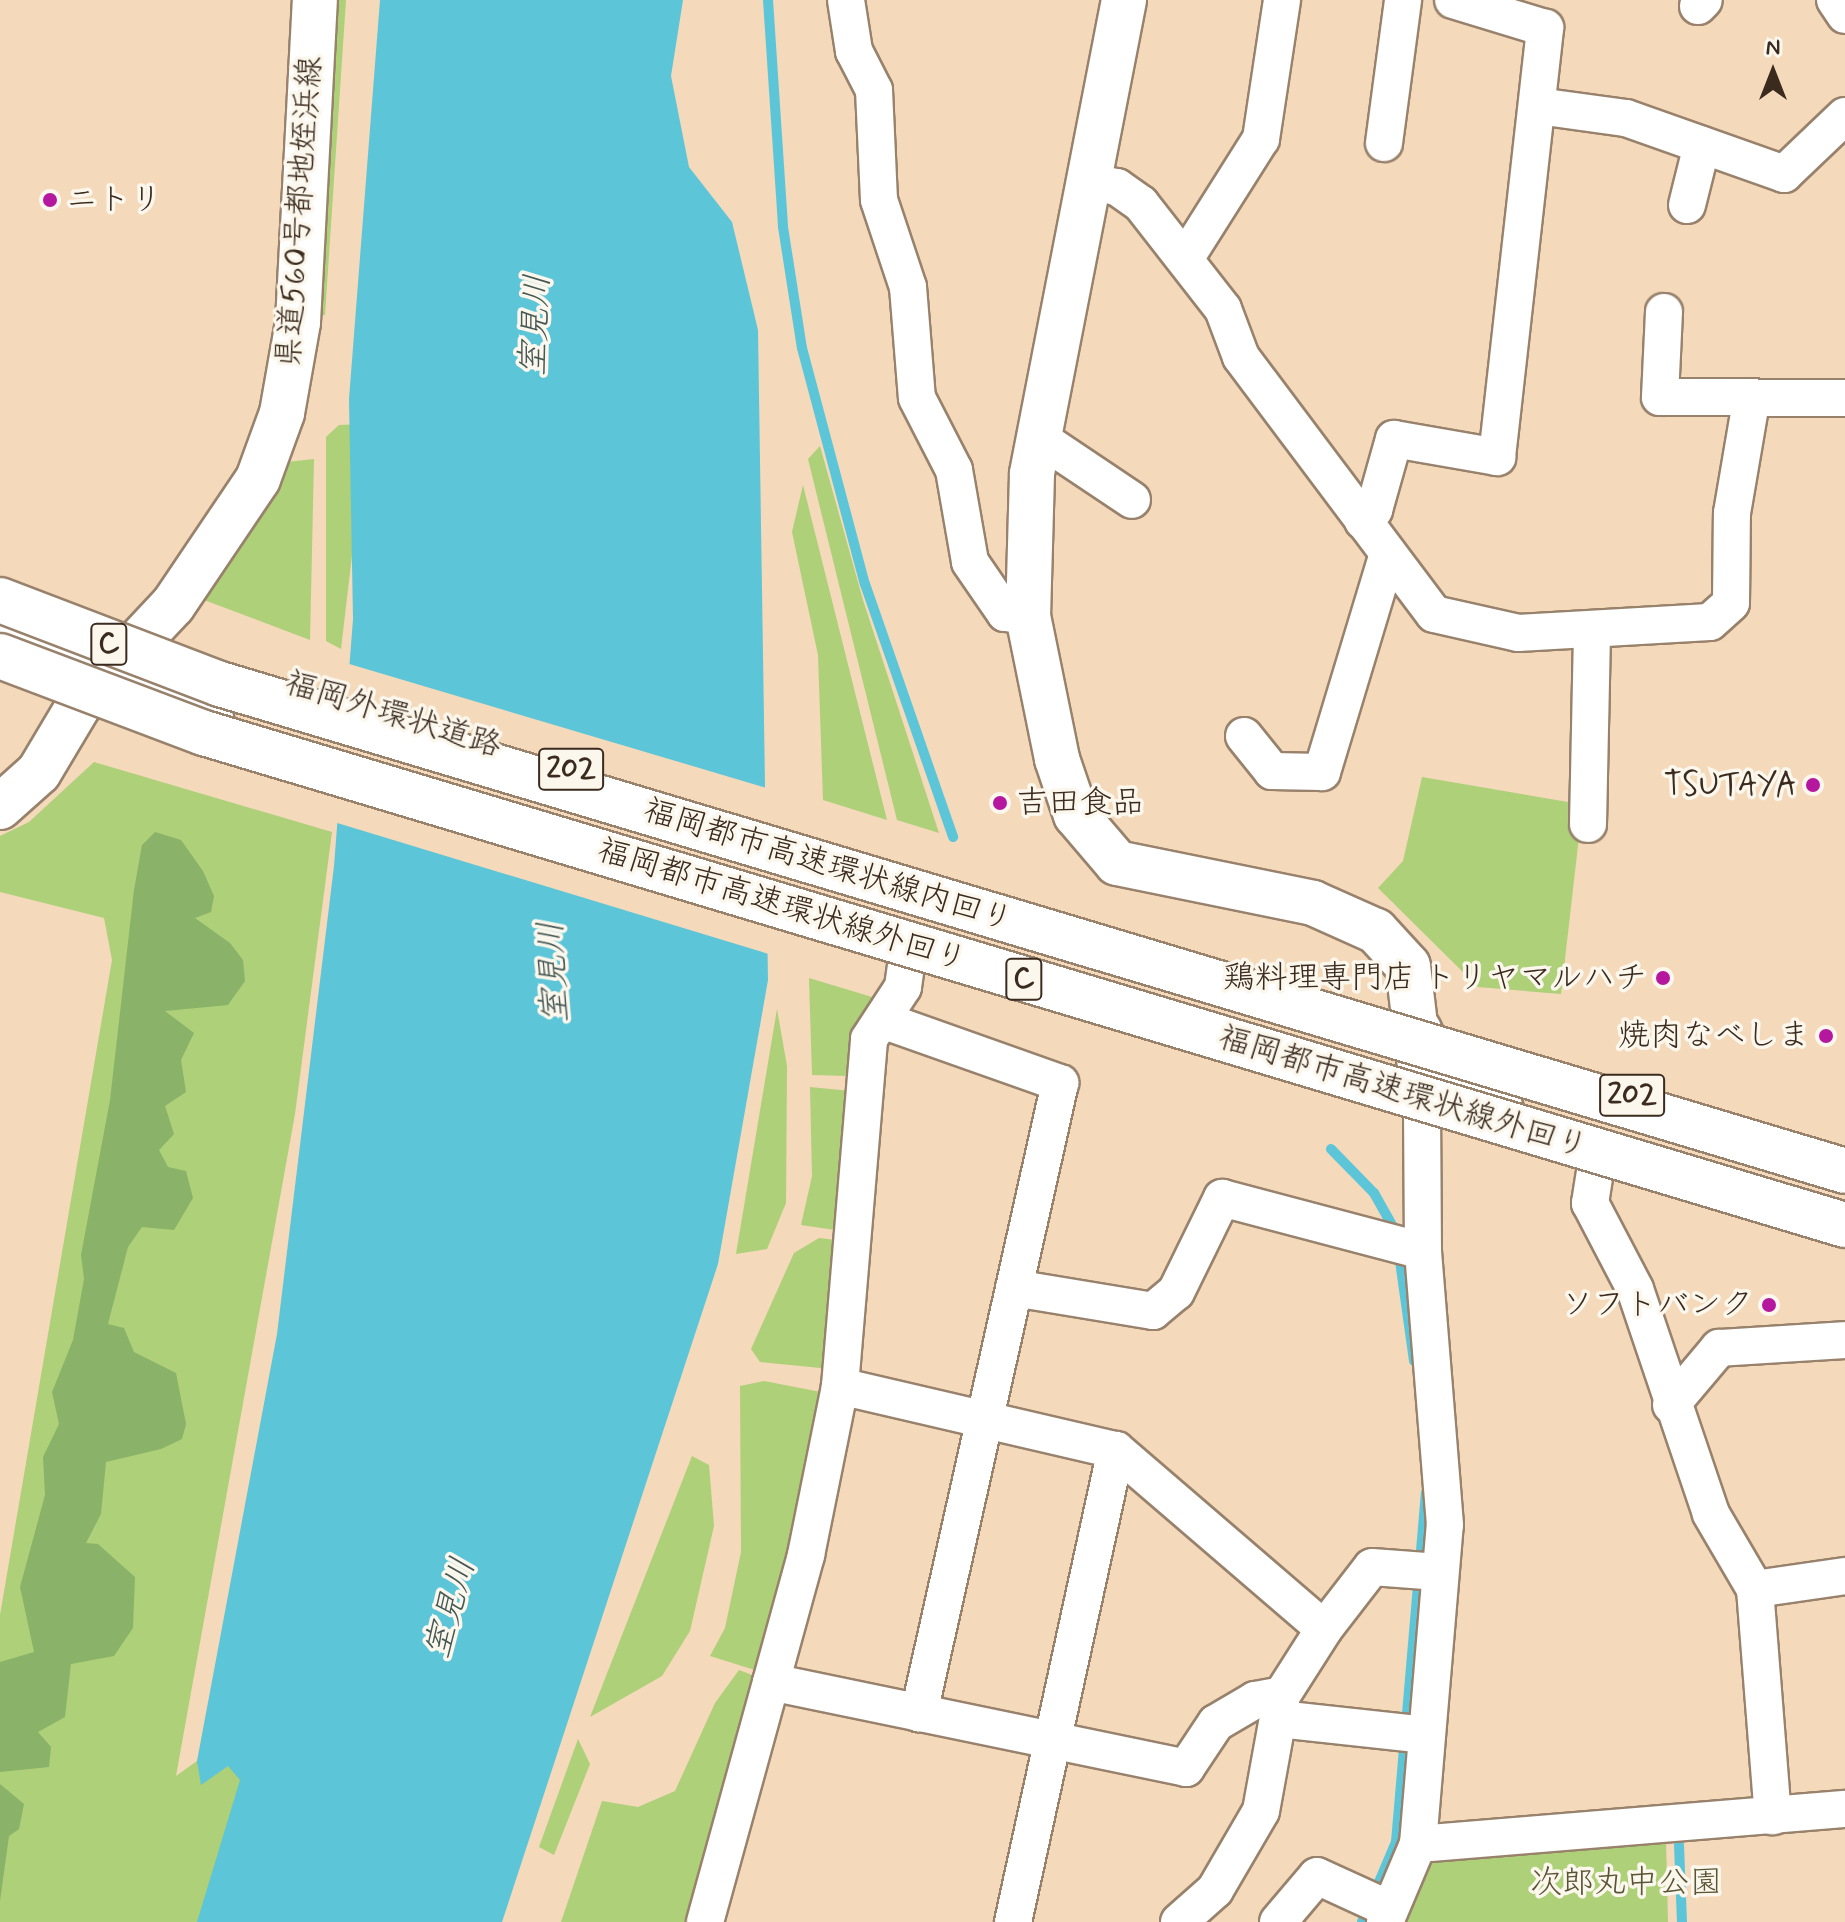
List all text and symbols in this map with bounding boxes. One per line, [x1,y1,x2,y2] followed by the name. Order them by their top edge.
[1733,32,1813,112] north arrow
[1766,34,1780,62] text: N
[270,55,330,369] street label: 県道560号都地姪浜線
[66,181,162,219] place label: ニトリ
[41,191,59,209] marker: ニトリ
[513,273,559,377] water label: 室見川
[89,618,129,670] road number: C
[280,664,506,766] street label: 福岡外環状道路
[537,743,605,795] road number: 202
[1664,766,1797,804] place label: TSUTAYA
[1804,776,1822,794] marker: TSUTAYA
[1016,784,1144,822] place label: 吉田食品
[639,792,1017,940] street label: 福岡都市高速環状線内回り
[991,794,1009,812] marker: 吉田食品
[593,832,971,980] street label: 福岡都市高速環状線外回り
[531,920,577,1024] water label: 室見川
[1004,953,1044,1005] road number: C
[1222,959,1647,997] place label: 鶏料理専門店 トリヤマルハチ
[1654,969,1672,987] marker: 鶏料理専門店 トリヤマルハチ
[1618,1017,1810,1055] place label: 焼肉なべしま
[1214,1019,1592,1167] street label: 福岡都市高速環状線外回り
[1817,1027,1835,1045] marker: 焼肉なべしま
[1598,1069,1666,1121] road number: 202
[1561,1286,1753,1324] place label: ソフトバンク
[1760,1296,1778,1314] marker: ソフトバンク
[417,1553,485,1663] water label: 室見川
[1530,1864,1722,1902] park label: 次郎丸中公園

